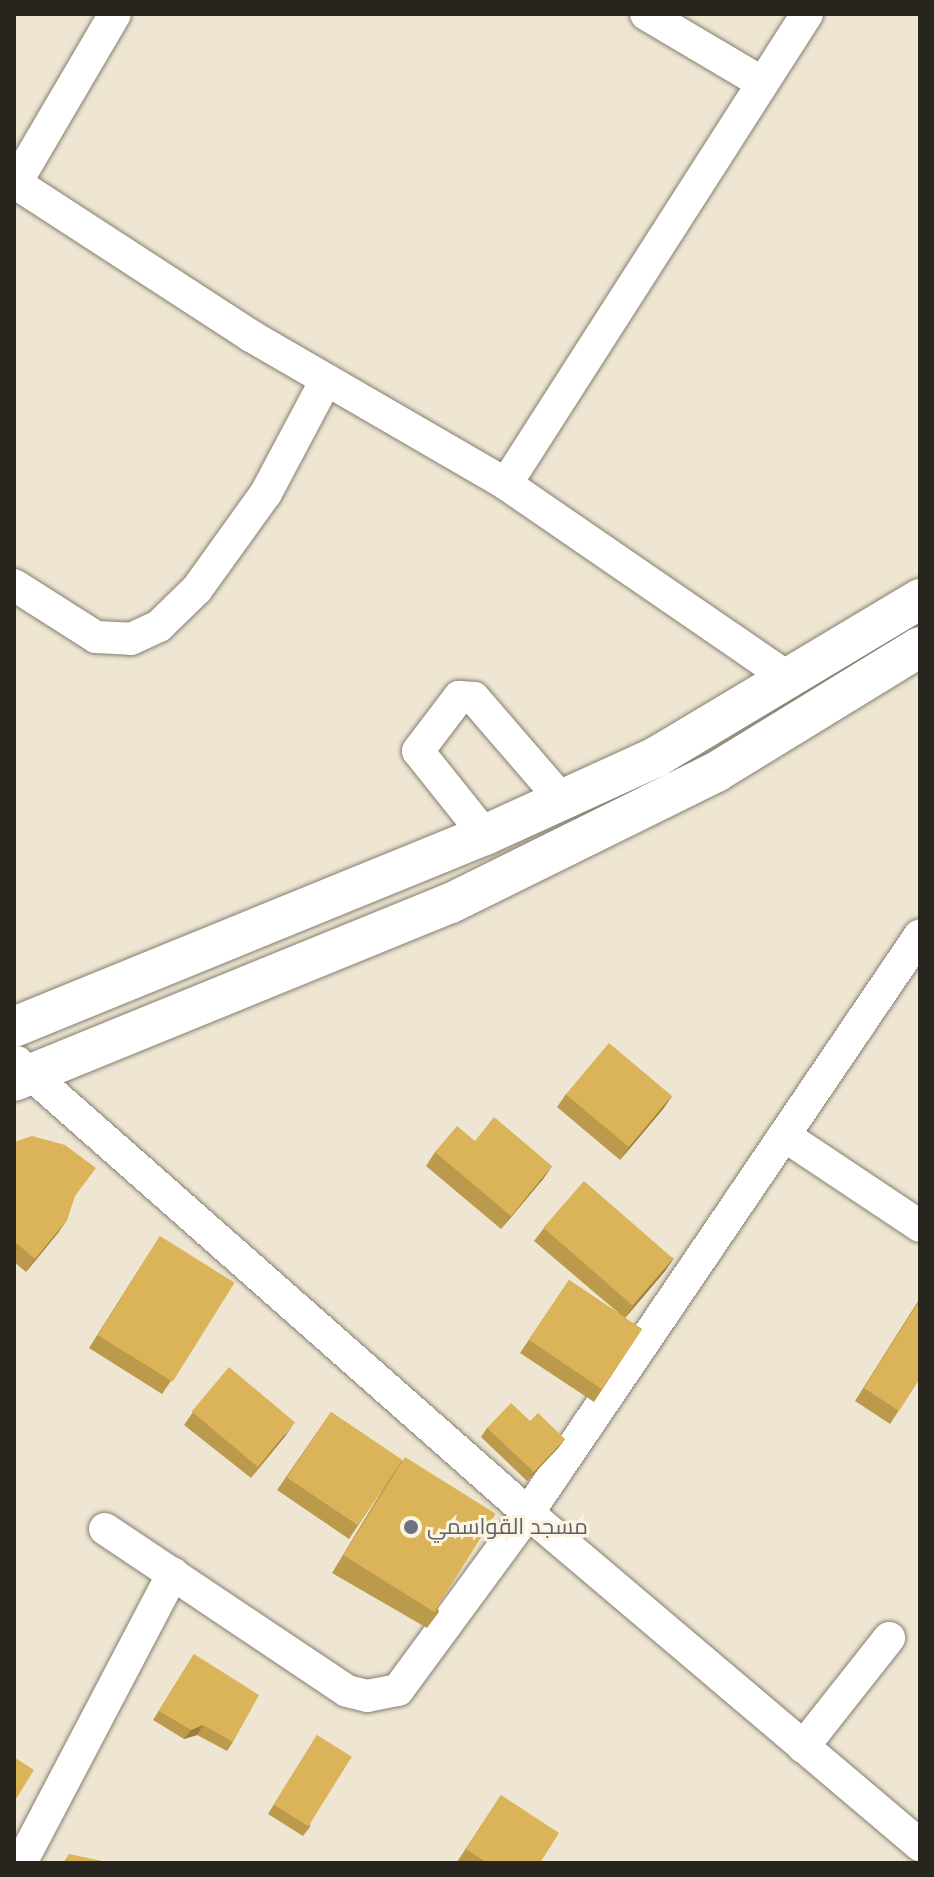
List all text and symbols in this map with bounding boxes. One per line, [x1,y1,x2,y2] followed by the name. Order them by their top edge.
[427,1514,588,1540] place label: مسجد القواسمي
[402,1518,420,1536] marker: مسجد القواسمي

